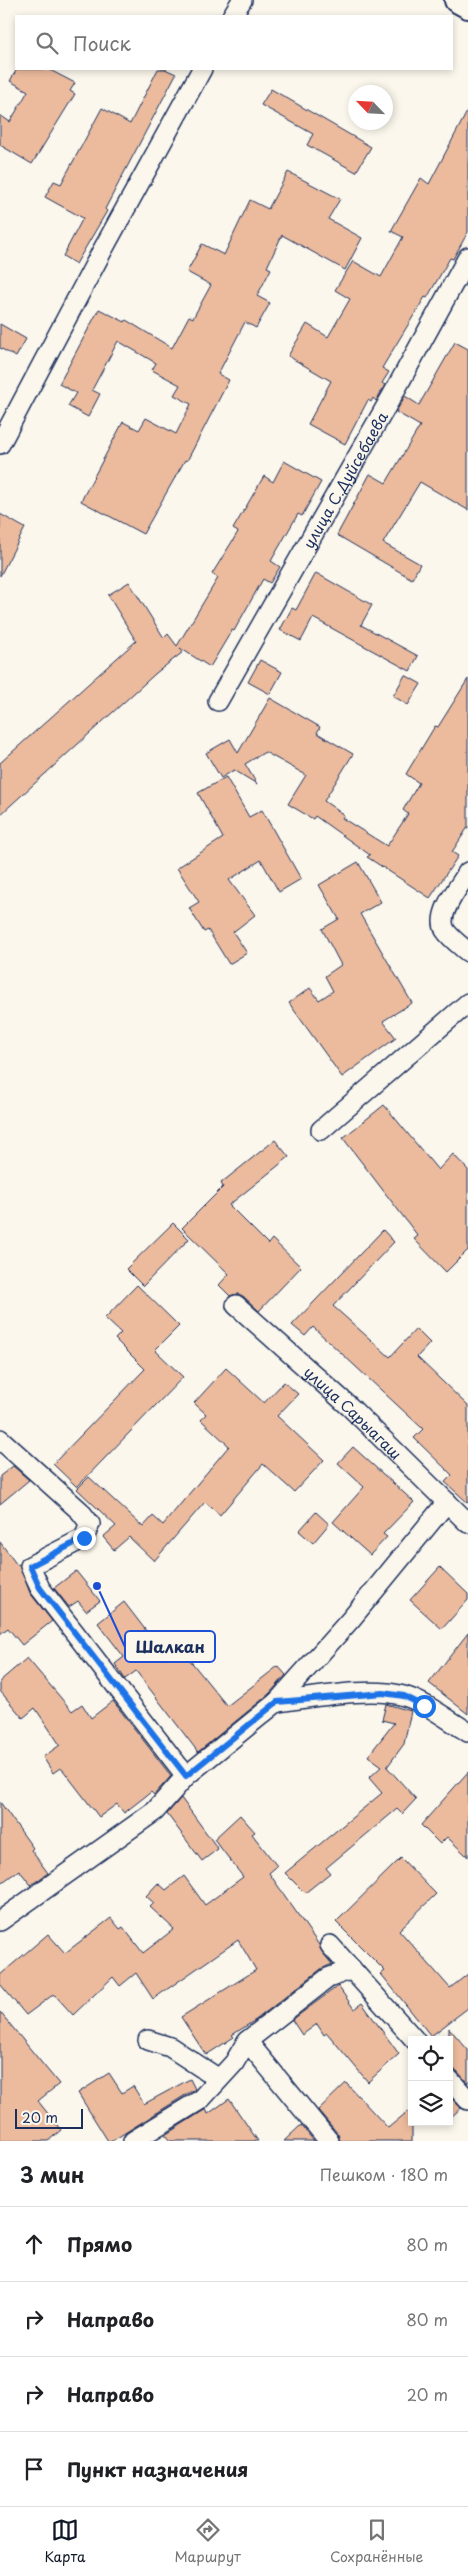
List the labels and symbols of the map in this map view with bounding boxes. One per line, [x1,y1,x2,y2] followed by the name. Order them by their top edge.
[348,85,393,130] north arrow
[296,406,393,552] street label: улица С.Дуйсебаева
[299,1360,408,1464] street label: улица Сарыагаш
[73,1527,96,1550] route end
[125,1631,215,1662] callout: Шалкан
[135,1634,205,1658] text: Шалкан
[413,1695,436,1718] route start
[15,2106,82,2129] scale bar

